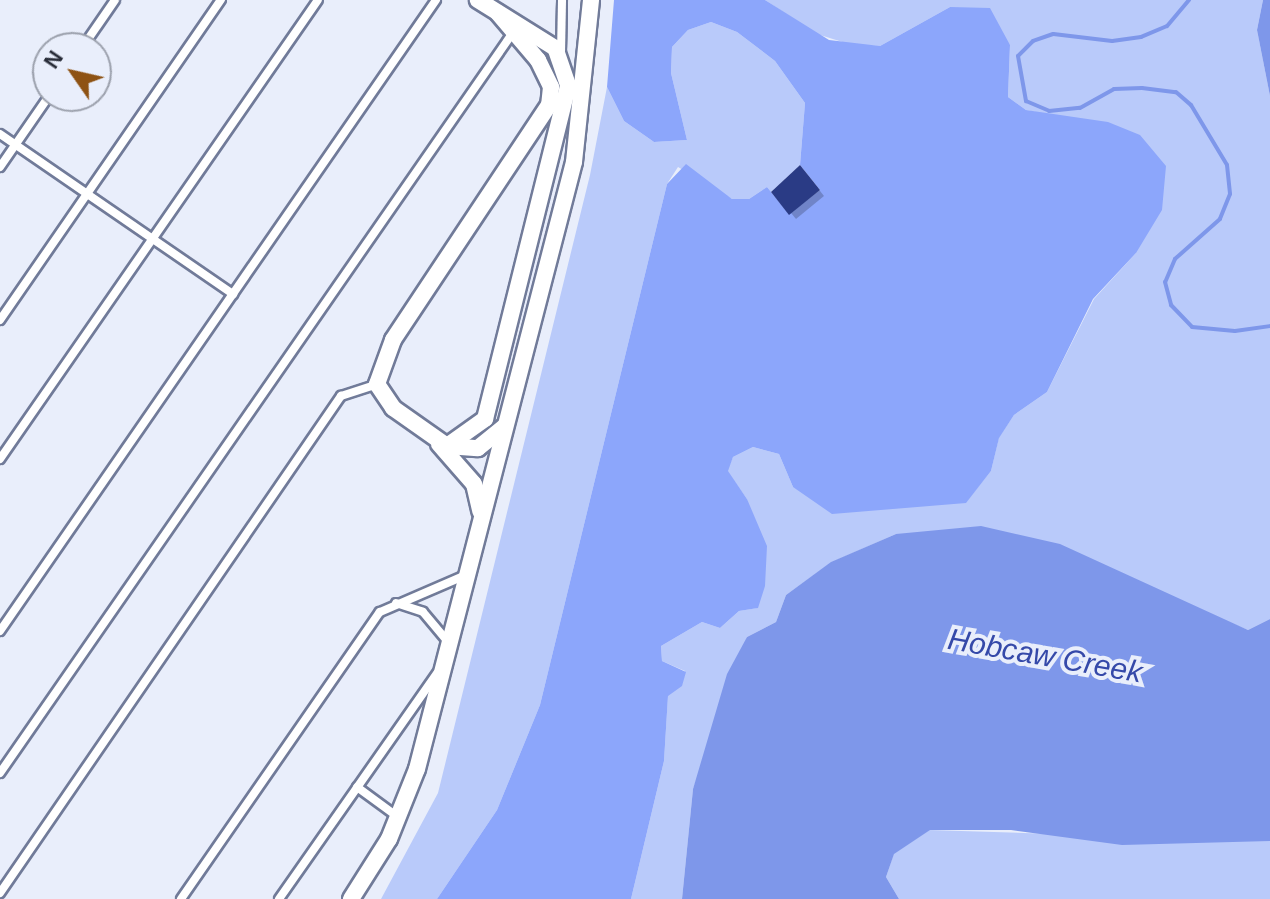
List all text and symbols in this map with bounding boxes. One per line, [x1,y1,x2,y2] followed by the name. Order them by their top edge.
[32,32,112,112] north arrow
[39,46,68,73] text: N
[945,621,1145,691] water label: Hobcaw Creek

